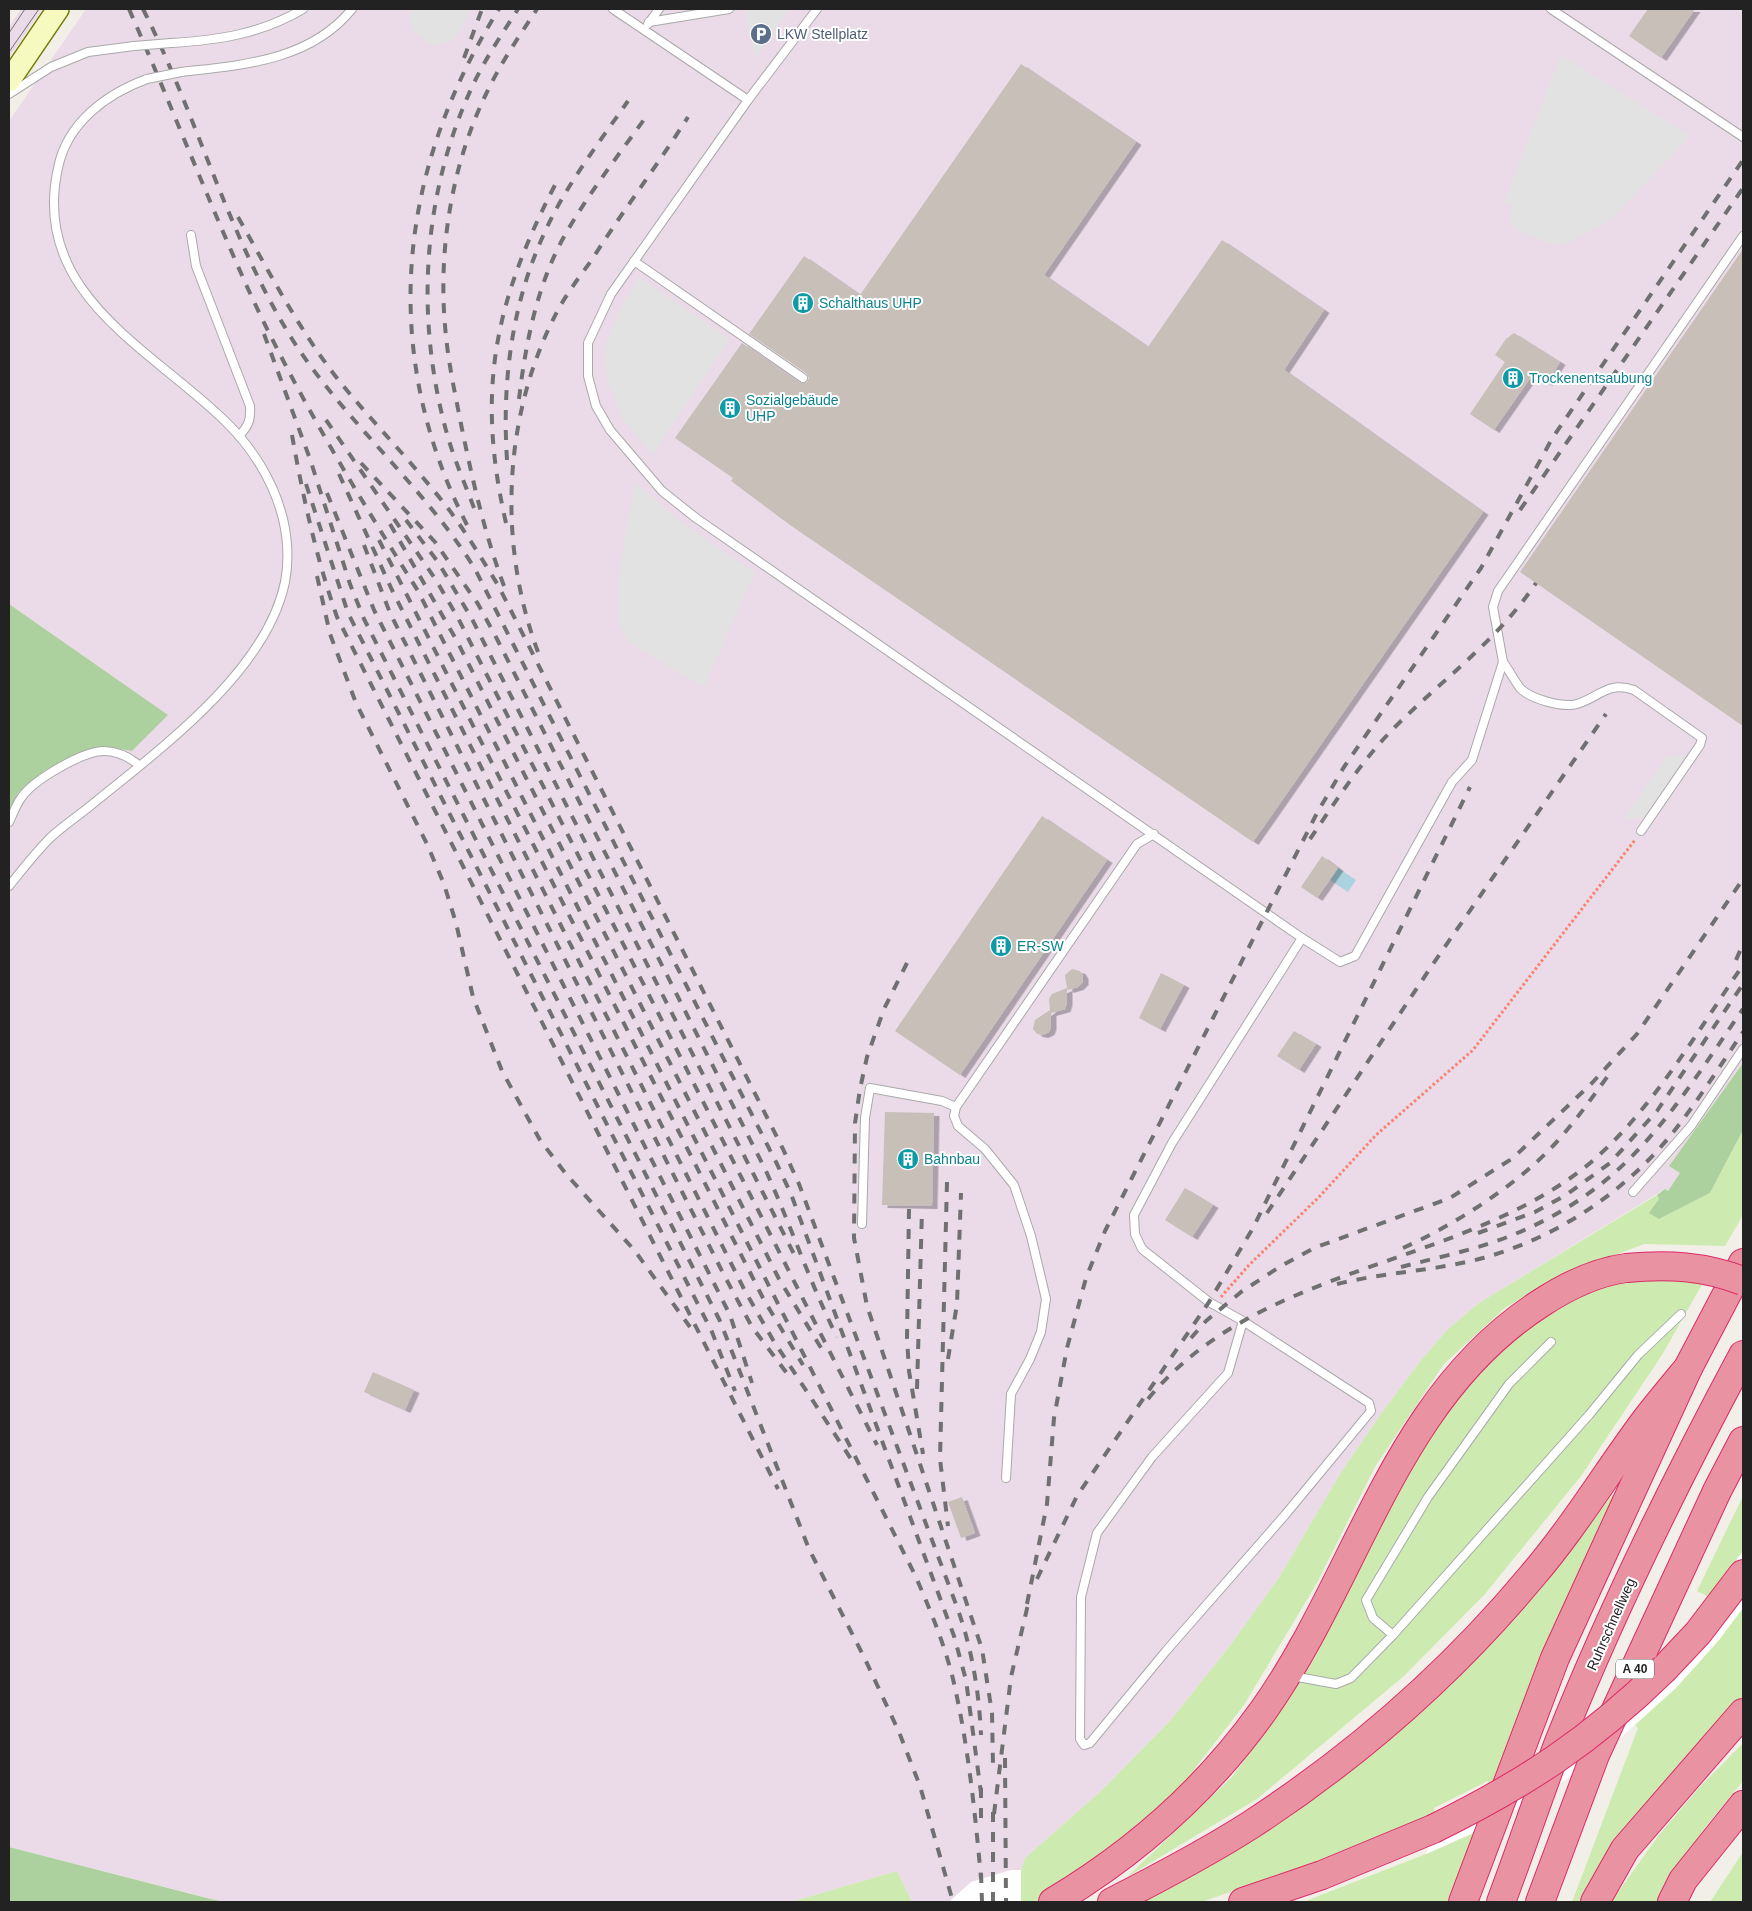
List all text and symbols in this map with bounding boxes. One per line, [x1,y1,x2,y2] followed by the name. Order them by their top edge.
[749,22,773,46] parking icon: LKW Stellplatz
[777,26,868,42] place label: LKW Stellplatz
[791,291,815,315] building icon: Schalthaus UHP
[819,295,922,311] place label: Schalthaus UHP
[1501,366,1525,390] building icon: Trockenentsaubung
[1529,370,1652,386] place label: Trockenentsaubung
[746,392,839,424] place label: Sozialgebäude UHP
[718,396,742,420] building icon: Sozialgebäude UHP
[989,934,1013,958] building icon: ER-SW
[1017,938,1064,954] place label: ER-SW
[896,1147,920,1171] building icon: Bahnbau
[924,1151,980,1167] place label: Bahnbau
[1583,1575,1639,1673] street label: Ruhrschnellweg
[1616,1660,1654,1678] road number: A 40

